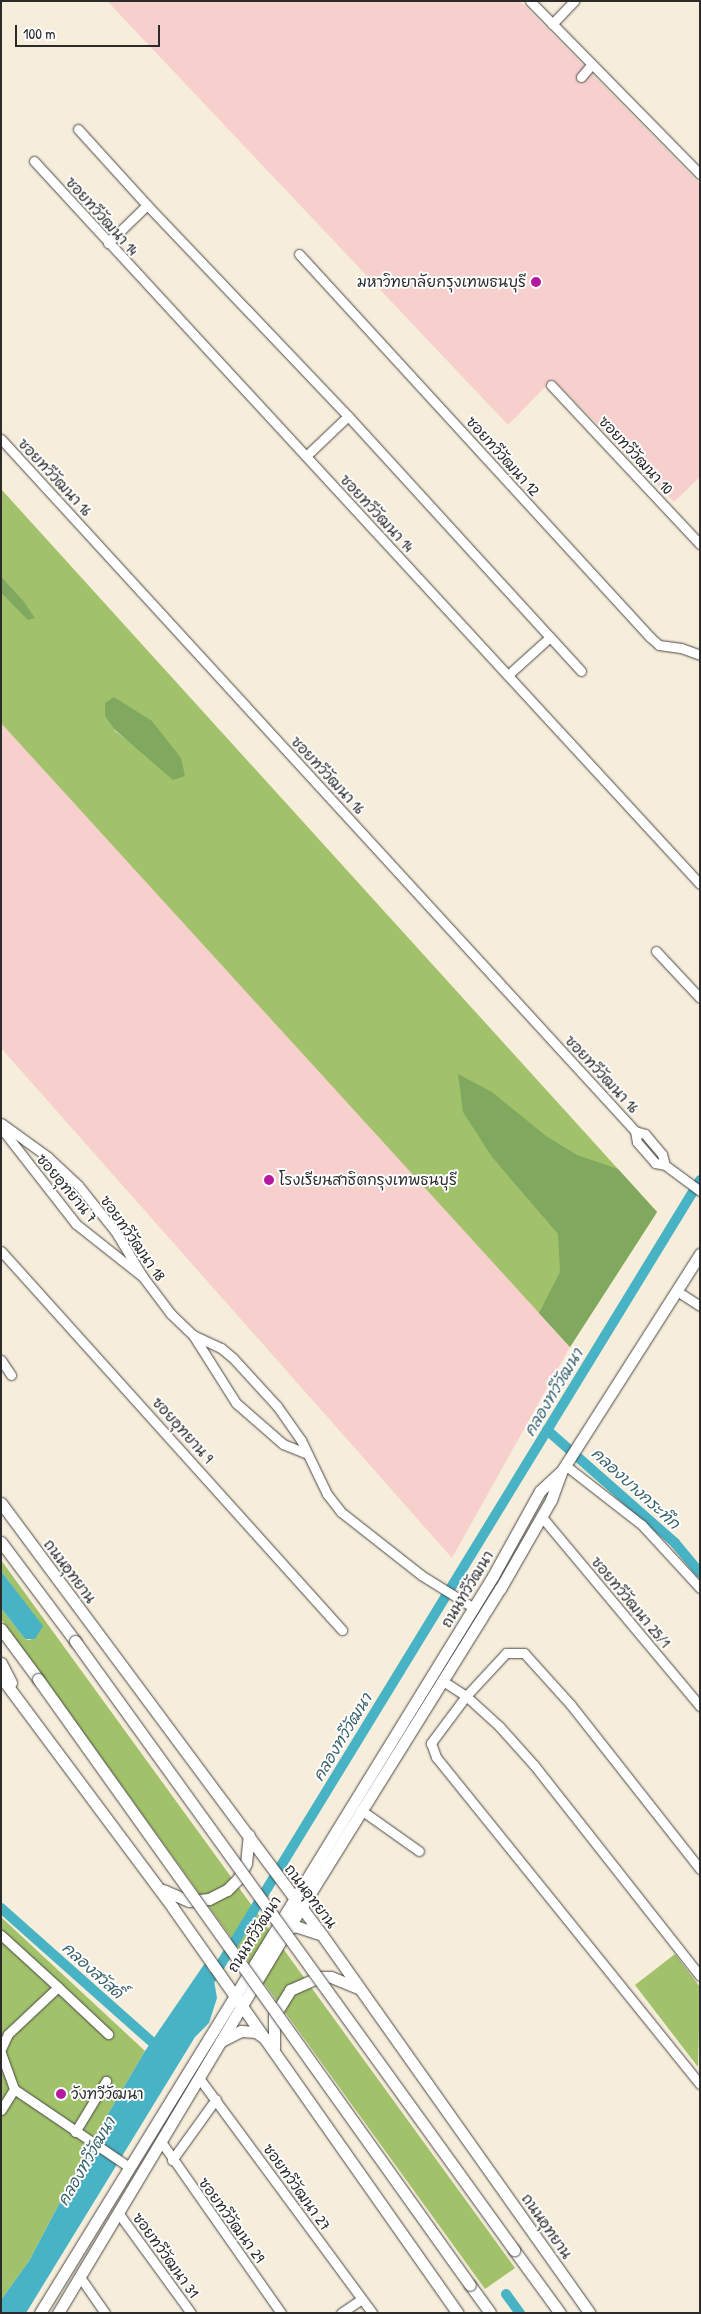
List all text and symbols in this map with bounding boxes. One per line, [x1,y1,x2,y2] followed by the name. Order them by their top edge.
[18,15,162,47] scale bar
[23,23,56,44] text: 100 m
[62,173,142,259] street label: ซอยทวีวัฒนา 14
[357,273,526,291] place label: มหาวิทยาลัยกรุงเทพธนบุรี
[530,276,542,288] marker: มหาวิทยาลัยกรุงเทพธนบุรี
[595,412,677,498] street label: ซอยทวีวัฒนา 10
[463,413,543,499] street label: ซอยทวีวัฒนา 12
[14,434,96,520] street label: ซอยทวีวัฒนา 16
[337,470,417,556] street label: ซอยทวีวัฒนา 14
[287,732,369,818] street label: ซอยทวีวัฒนา 16
[561,1031,643,1117] street label: ซอยทวีวัฒนา 16
[33,1150,101,1226] street label: ซอยอุทยาน 7
[279,1171,457,1189] place label: โรงเรียนสาธิตกรุงเทพธนบุรี
[263,1174,275,1186] marker: โรงเรียนสาธิตกรุงเทพธนบุรี
[97,1192,169,1284] street label: ซอยทวีวัฒนา 18
[519,1345,587,1439] water label: คลองทวีวัฒนา
[149,1393,217,1467] street label: ซอยอุทยาน 9
[588,1443,684,1533] water label: คลองบางกระทึก
[40,1535,100,1607] street label: ถนนอุทยาน
[437,1547,497,1631] street label: ถนนทวีวัฒนา
[588,1553,674,1651] street label: ซอยทวีวัฒนา 25/1
[308,1690,376,1784] water label: คลองทวีวัฒนา
[281,1860,341,1932] street label: ถนนอุทยาน
[223,1893,285,1975] street label: ถนนทวีวัฒนา
[59,1938,127,2002] water label: คลองสวัสดิ์
[71,2085,144,2103] place label: วังทวีวัฒนา
[55,2088,67,2100] marker: วังทวีวัฒนา
[53,2113,119,2209] water label: คลองทวีวัฒนา
[259,2140,335,2234] street label: ซอยทวีวัฒนา 27
[195,2174,269,2266] street label: ซอยทวีวัฒนา 29
[518,2190,576,2262] street label: ถนนอุทยาน
[129,2209,203,2301] street label: ซอยทวีวัฒนา 31

